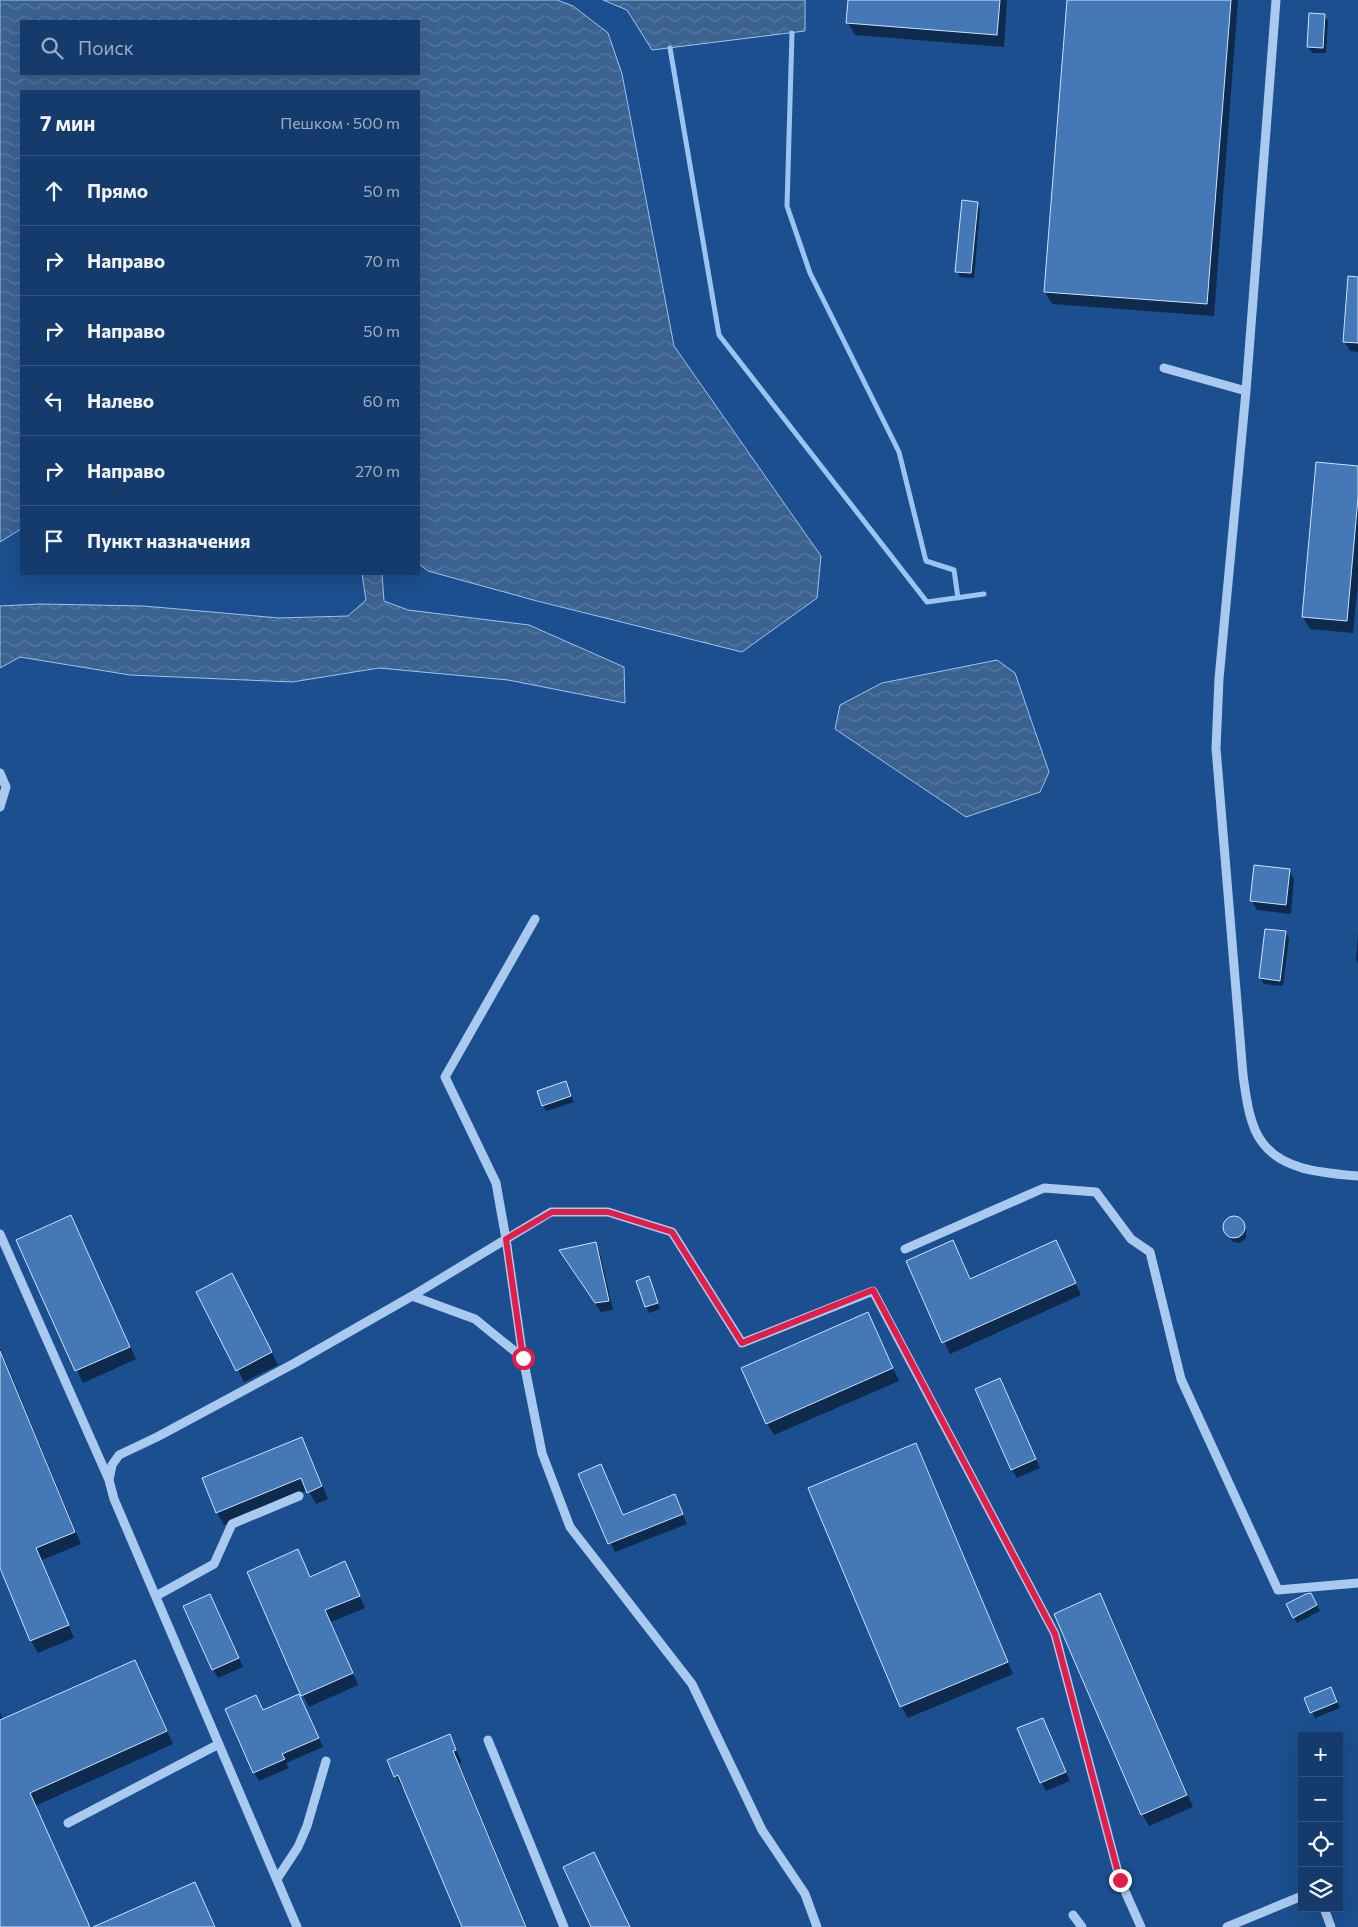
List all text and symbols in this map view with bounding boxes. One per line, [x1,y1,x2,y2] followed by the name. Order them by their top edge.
[20,20,420,75] search box
[38,34,66,62] icon: search
[78,36,134,59] text: Поиск
[40,110,96,135] text: 7 мин
[280,113,400,132] text: Пешком · 500 m
[40,177,68,205] icon: ahead
[87,179,148,202] text: Прямо
[363,181,400,200] text: 50 m
[40,247,68,275] icon: right
[87,249,165,272] text: Направо
[364,251,400,270] text: 70 m
[40,317,68,345] icon: right
[87,319,165,342] text: Направо
[363,321,400,340] text: 50 m
[40,387,68,415] icon: left
[87,389,154,412] text: Налево
[363,391,400,410] text: 60 m
[40,457,68,485] icon: right
[87,459,165,482] text: Направо
[355,461,400,480] text: 270 m
[40,527,68,555] icon: arrive
[87,529,250,552] text: Пункт назначения
[512,1347,535,1370] route start
[1298,1732,1343,1912] map controls
[1298,1732,1343,1777] button: +
[1298,1777,1343,1822] button: −
[1298,1822,1343,1867] button: locate
[1298,1867,1343,1912] button: layers
[1109,1869,1132,1892] route end

